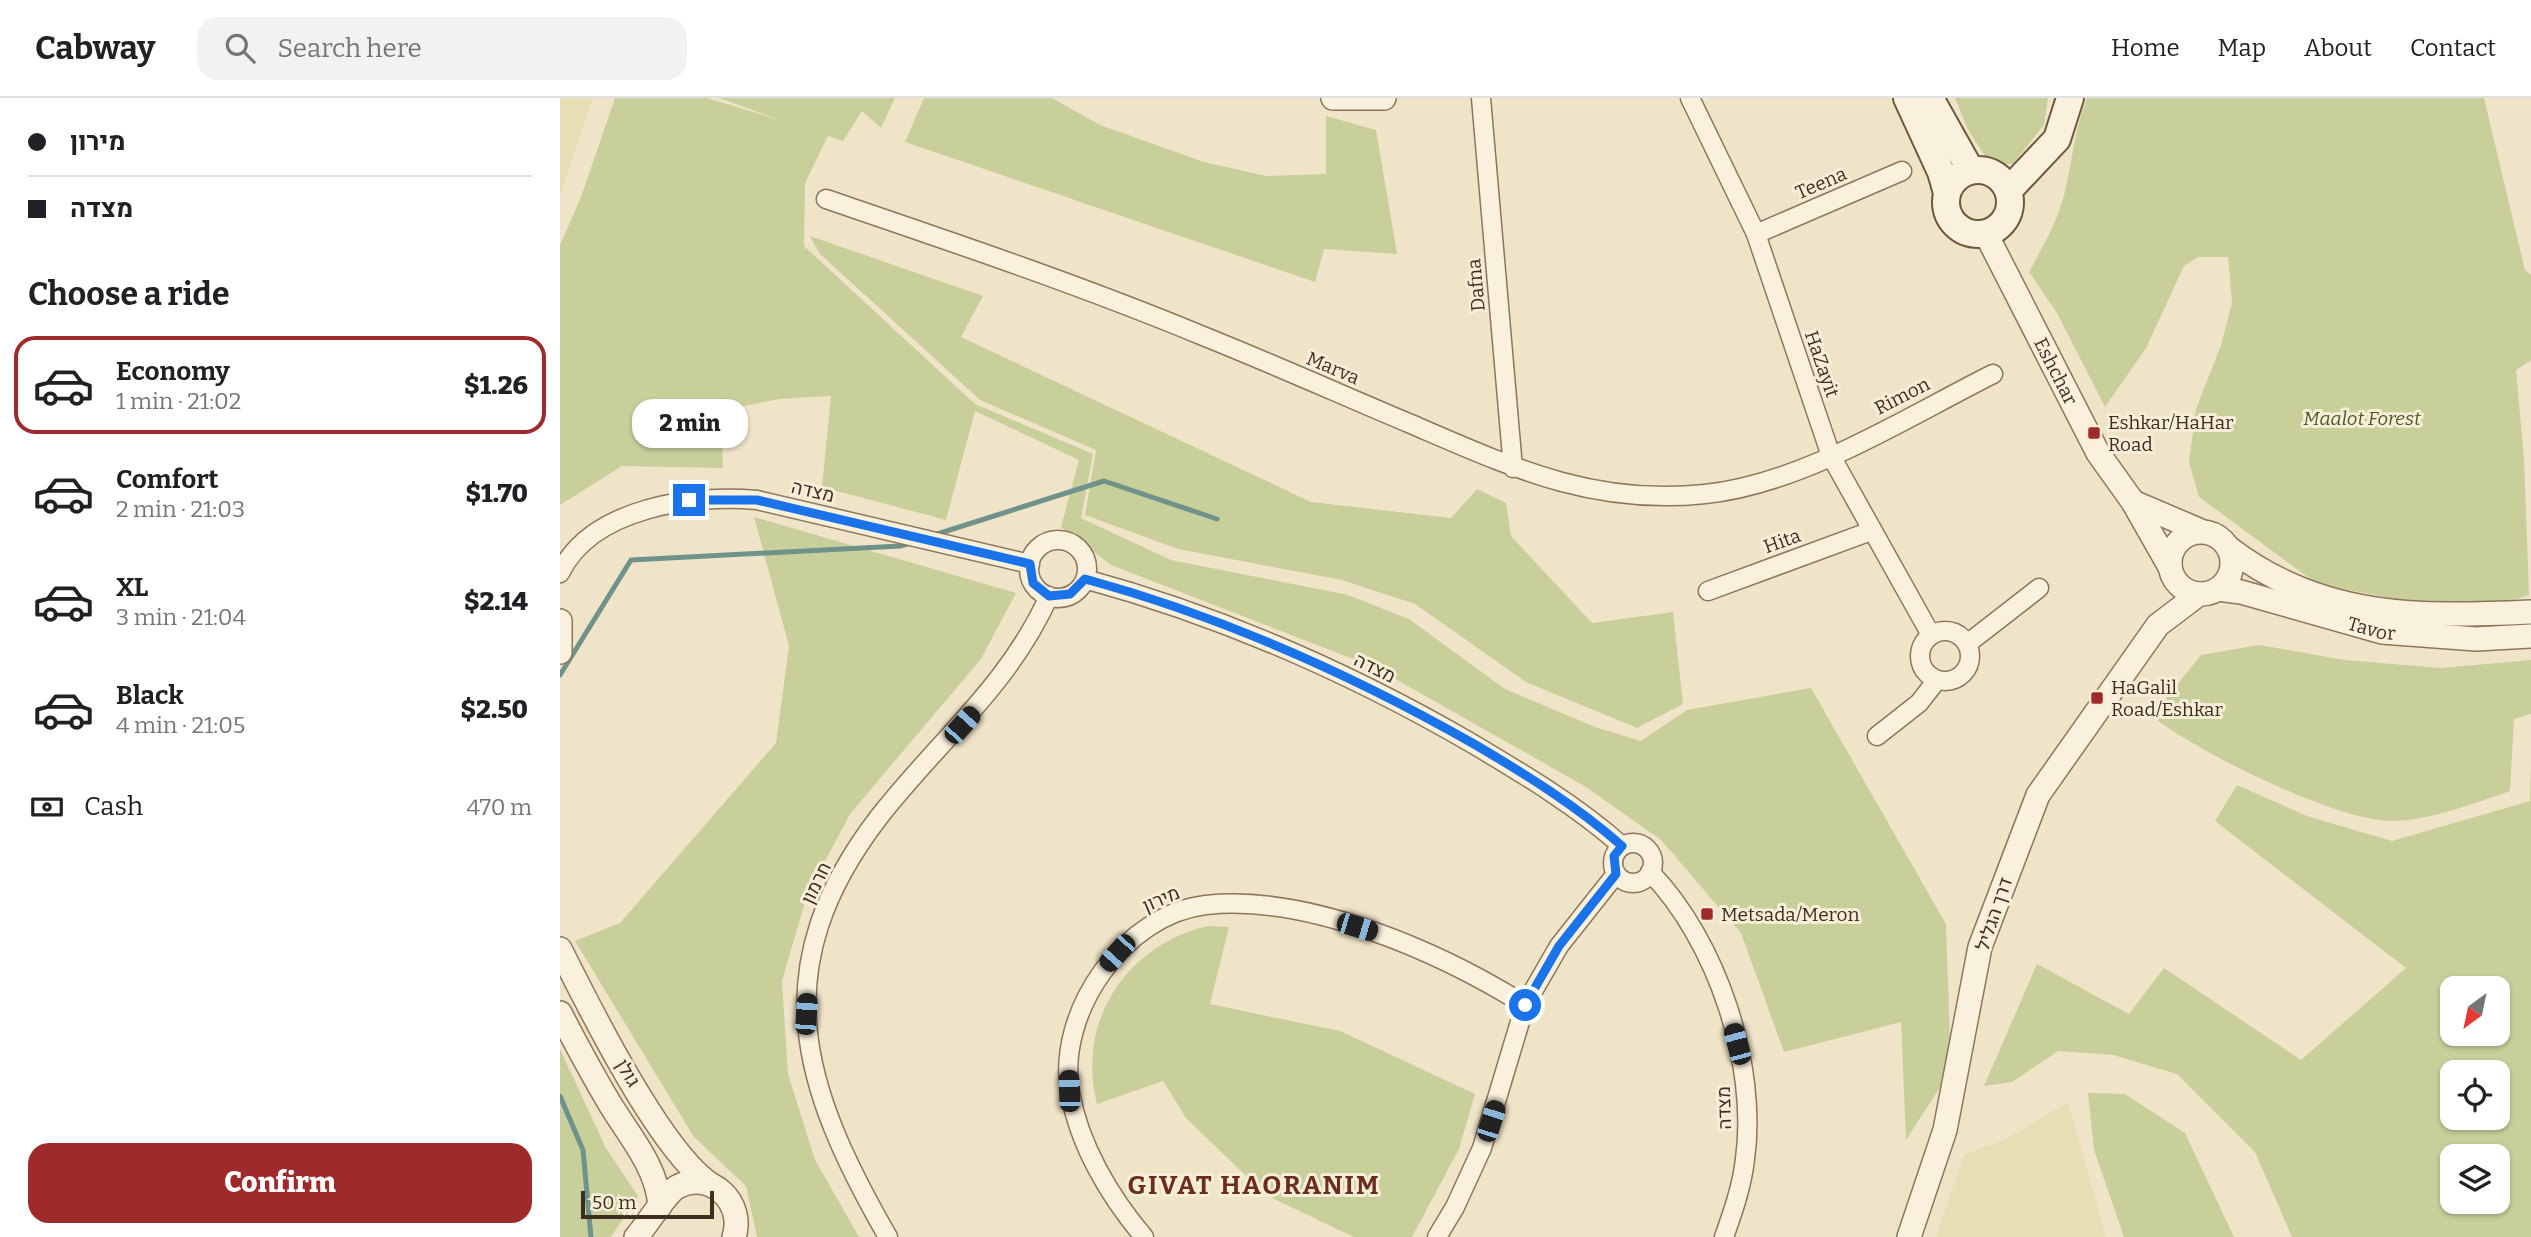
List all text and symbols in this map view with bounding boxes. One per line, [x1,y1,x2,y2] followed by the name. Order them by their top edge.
[197,17,687,80] search box
[35,28,155,68] text: Cabway
[221,29,259,67] icon: search
[277,33,422,64] text: Search here
[2111,34,2180,62] text: Home
[2218,34,2266,62] text: Map
[2304,34,2372,62] text: About
[2410,34,2496,62] text: Contact
[70,126,125,157] text: מירון
[1792,162,1851,204] street label: Teena
[70,193,133,224] text: מצדה
[1462,257,1490,312] street label: Dafna
[28,275,229,313] text: Choose a ride
[1800,328,1844,401] street label: HaZayit
[2029,334,2083,409] street label: Eshchar
[1303,347,1364,390] street label: Marva
[32,354,95,417] icon: car
[116,356,230,387] text: Economy
[464,370,528,401] text: $1.26
[1870,372,1934,420] street label: Rimon
[116,387,241,415] text: 1 min · 21:02
[631,398,747,448] callout: 2 min
[2303,407,2421,430] park label: Maalot Forest
[659,409,721,437] text: 2 min
[2108,411,2234,456] place label: Eshkar/HaHar Road
[2086,425,2102,441] marker: Eshkar/HaHar Road
[32,462,95,525] icon: car
[116,464,219,495] text: Comfort
[789,475,837,507] street label: מצדה
[466,478,528,509] text: $1.70
[673,484,705,516] route end
[116,495,245,523] text: 2 min · 21:03
[1760,524,1804,558] street label: Hita
[32,570,95,633] icon: car
[116,572,148,603] text: XL
[464,586,528,617] text: $2.14
[116,603,246,631] text: 3 min · 21:04
[2345,611,2397,645] street label: Tavor
[1350,648,1400,688] street label: מצדה
[2111,676,2224,721] place label: HaGalil Road/Eshkar
[32,678,95,741] icon: car
[116,680,184,711] text: Black
[2089,690,2105,706] marker: HaGalil Road/Eshkar
[460,694,528,725] text: $2.50
[941,702,984,748] car
[116,711,245,739] text: 4 min · 21:05
[28,788,66,826] icon: cash
[84,791,143,822] text: Cash
[466,793,532,821] text: 470 m
[796,858,836,908] street label: חרמון
[1971,874,2017,954] street label: דרך הגליל
[1139,881,1183,917] street label: מירון
[1721,903,1859,926] place label: Metsada/Meron
[1699,906,1715,922] marker: Metsada/Meron
[1334,911,1381,943] car
[1096,930,1139,976] car
[2440,976,2510,1046] north arrow
[2440,976,2510,1214] map controls
[1509,989,1541,1021] route start
[795,992,818,1036] car
[1722,1021,1753,1067] car
[611,1055,645,1091] street label: גולן
[2440,1060,2510,1130] button: locate
[1058,1070,1081,1112] car
[1712,1086,1736,1130] street label: מצדה
[1475,1098,1508,1144] car
[28,1143,532,1223] button: Confirm
[2440,1144,2510,1214] button: layers
[1127,1170,1381,1201] district label: GIVAT HAORANIM
[581,1188,714,1220] scale bar
[592,1191,636,1214] text: 50 m

